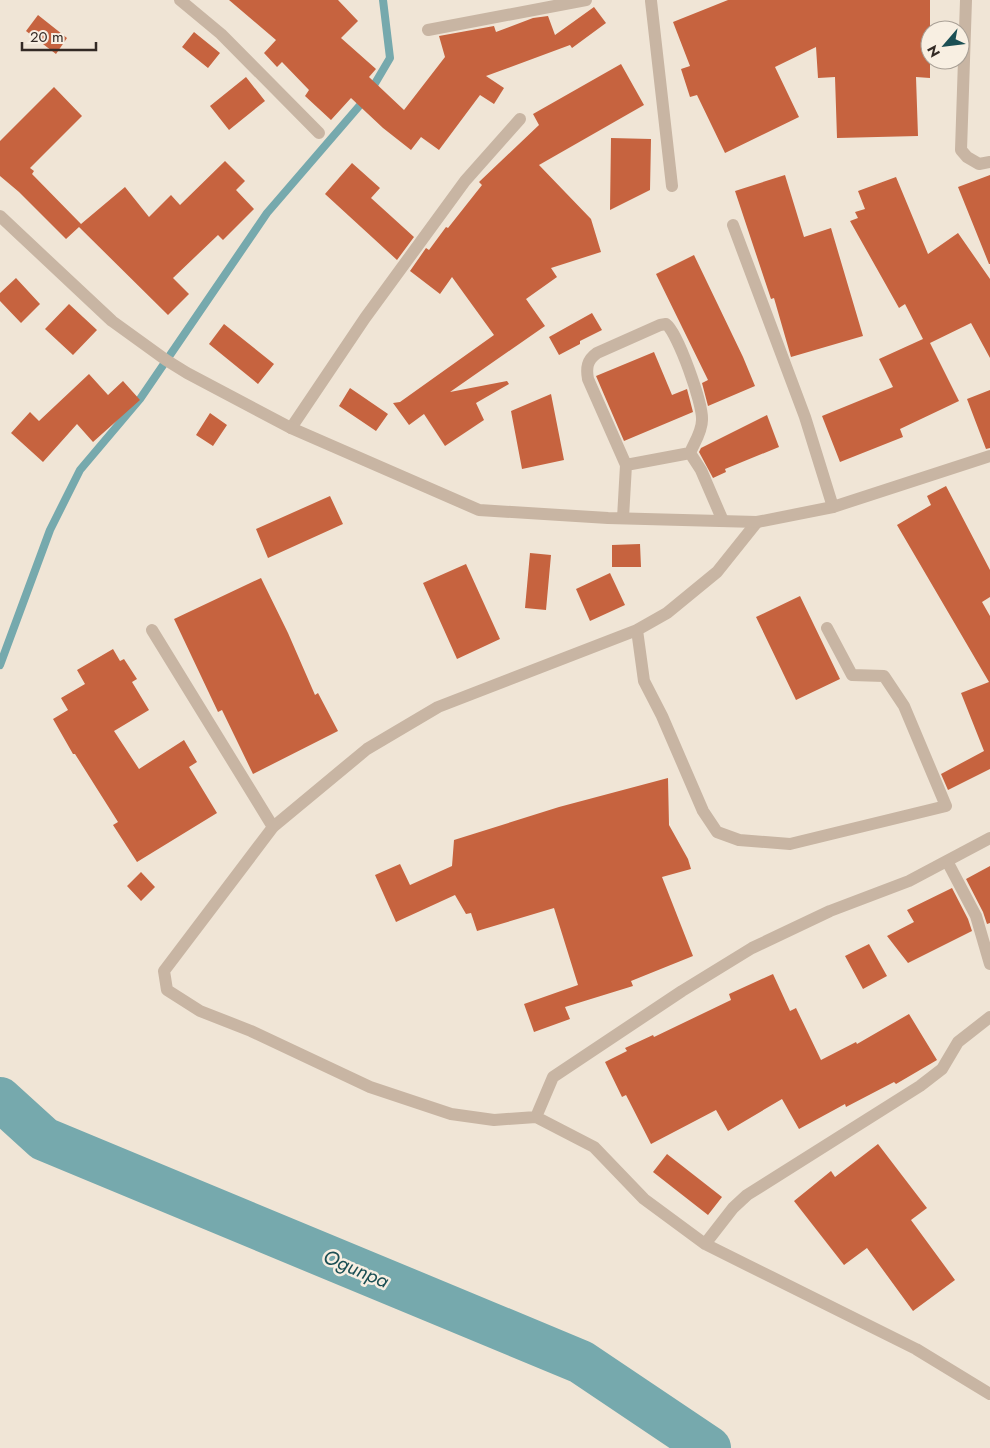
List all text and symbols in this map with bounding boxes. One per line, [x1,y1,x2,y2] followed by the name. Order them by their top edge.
[22,20,96,52] scale bar
[920,20,970,70] north arrow
[30,26,64,48] text: 20 m
[922,41,945,61] text: N
[319,1242,393,1296] water label: Ogunpa

